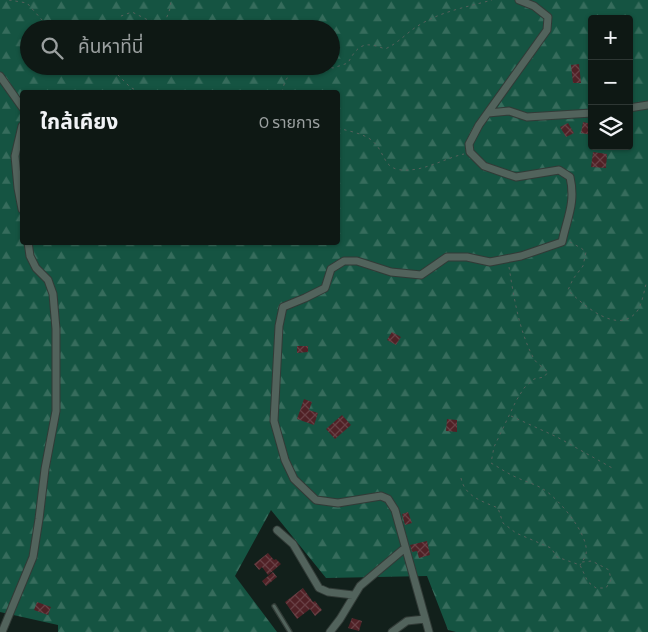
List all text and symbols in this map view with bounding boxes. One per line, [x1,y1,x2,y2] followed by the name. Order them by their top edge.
[588,15,633,150] map controls
[588,15,633,60] button: +
[20,20,340,75] search box
[38,34,66,62] icon: search
[78,34,143,57] text: ค้นหาที่นี่
[588,60,633,105] button: −
[588,105,633,150] button: layers
[40,108,118,133] text: ใกล้เคียง
[259,112,320,131] text: 0 รายการ

